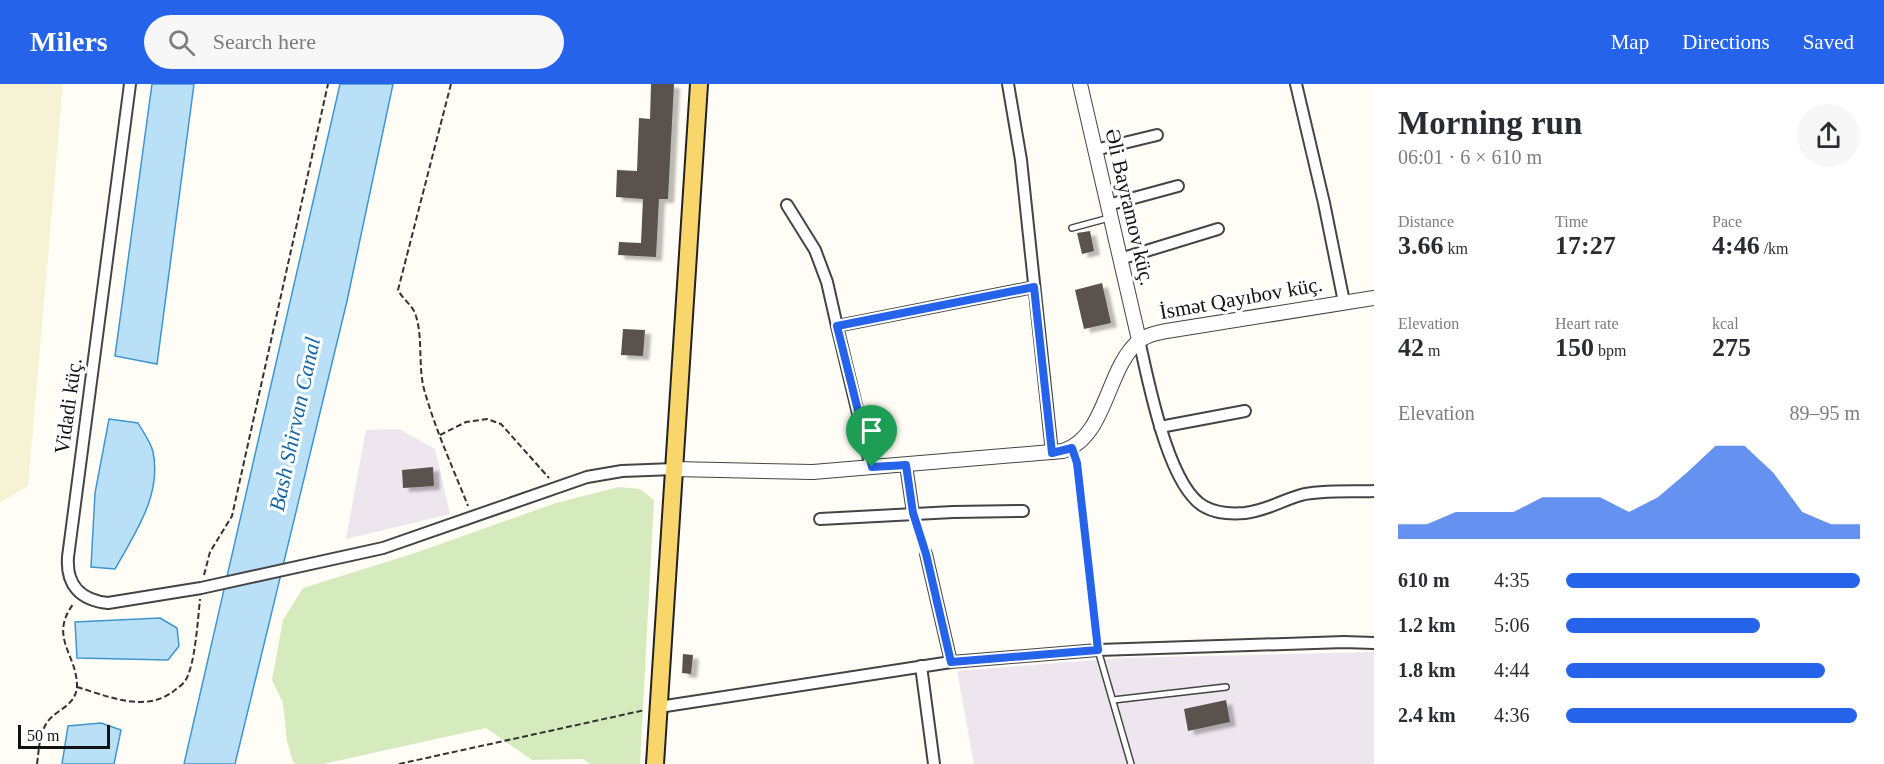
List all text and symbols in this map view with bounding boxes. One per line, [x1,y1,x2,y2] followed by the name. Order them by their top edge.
[144,15,564,69] search box
[30,26,108,57] text: Milers
[165,26,198,59] icon: search
[213,29,316,54] text: Search here
[1611,30,1649,54] text: Map
[1682,30,1770,54] text: Directions
[1803,30,1854,54] text: Saved
[1797,104,1860,167] button: share
[1398,105,1582,141] text: Morning run
[1100,126,1160,288] street label: Əli Bayramov küç.
[1398,146,1542,168] text: 06:01 · 6 × 610 m
[1398,213,1454,230] text: Distance
[1555,213,1588,230] text: Time
[1712,213,1742,230] text: Pace
[1398,231,1444,260] text: 3.66
[1555,231,1616,260] text: 17:27
[1712,231,1760,260] text: 4:46
[1444,240,1468,257] text: km
[1760,240,1789,257] text: /km
[1158,272,1324,324] street label: İsmət Qayıbov küç.
[1398,315,1459,332] text: Elevation
[1555,315,1619,332] text: Heart rate
[1712,315,1739,332] text: kcal
[1398,333,1424,362] text: 42
[1555,333,1594,362] text: 150
[1712,333,1751,362] text: 275
[264,335,325,513] water label: Bash Shirvan Canal
[1424,342,1440,359] text: m
[1594,342,1626,359] text: bpm
[49,356,87,456] street label: Vidadi küç.
[1398,402,1475,424] text: Elevation
[1789,402,1860,424] text: 89–95 m
[846,405,897,467] pin
[855,414,888,447] icon: arrive
[1398,569,1450,591] text: 610 m
[1494,569,1530,591] text: 4:35
[1398,614,1456,636] text: 1.2 km
[1494,614,1530,636] text: 5:06
[1398,659,1456,681] text: 1.8 km
[1494,659,1530,681] text: 4:44
[1398,704,1456,726] text: 2.4 km
[1494,704,1530,726] text: 4:36
[18,722,110,750] scale bar
[27,727,59,744] text: 50 m

